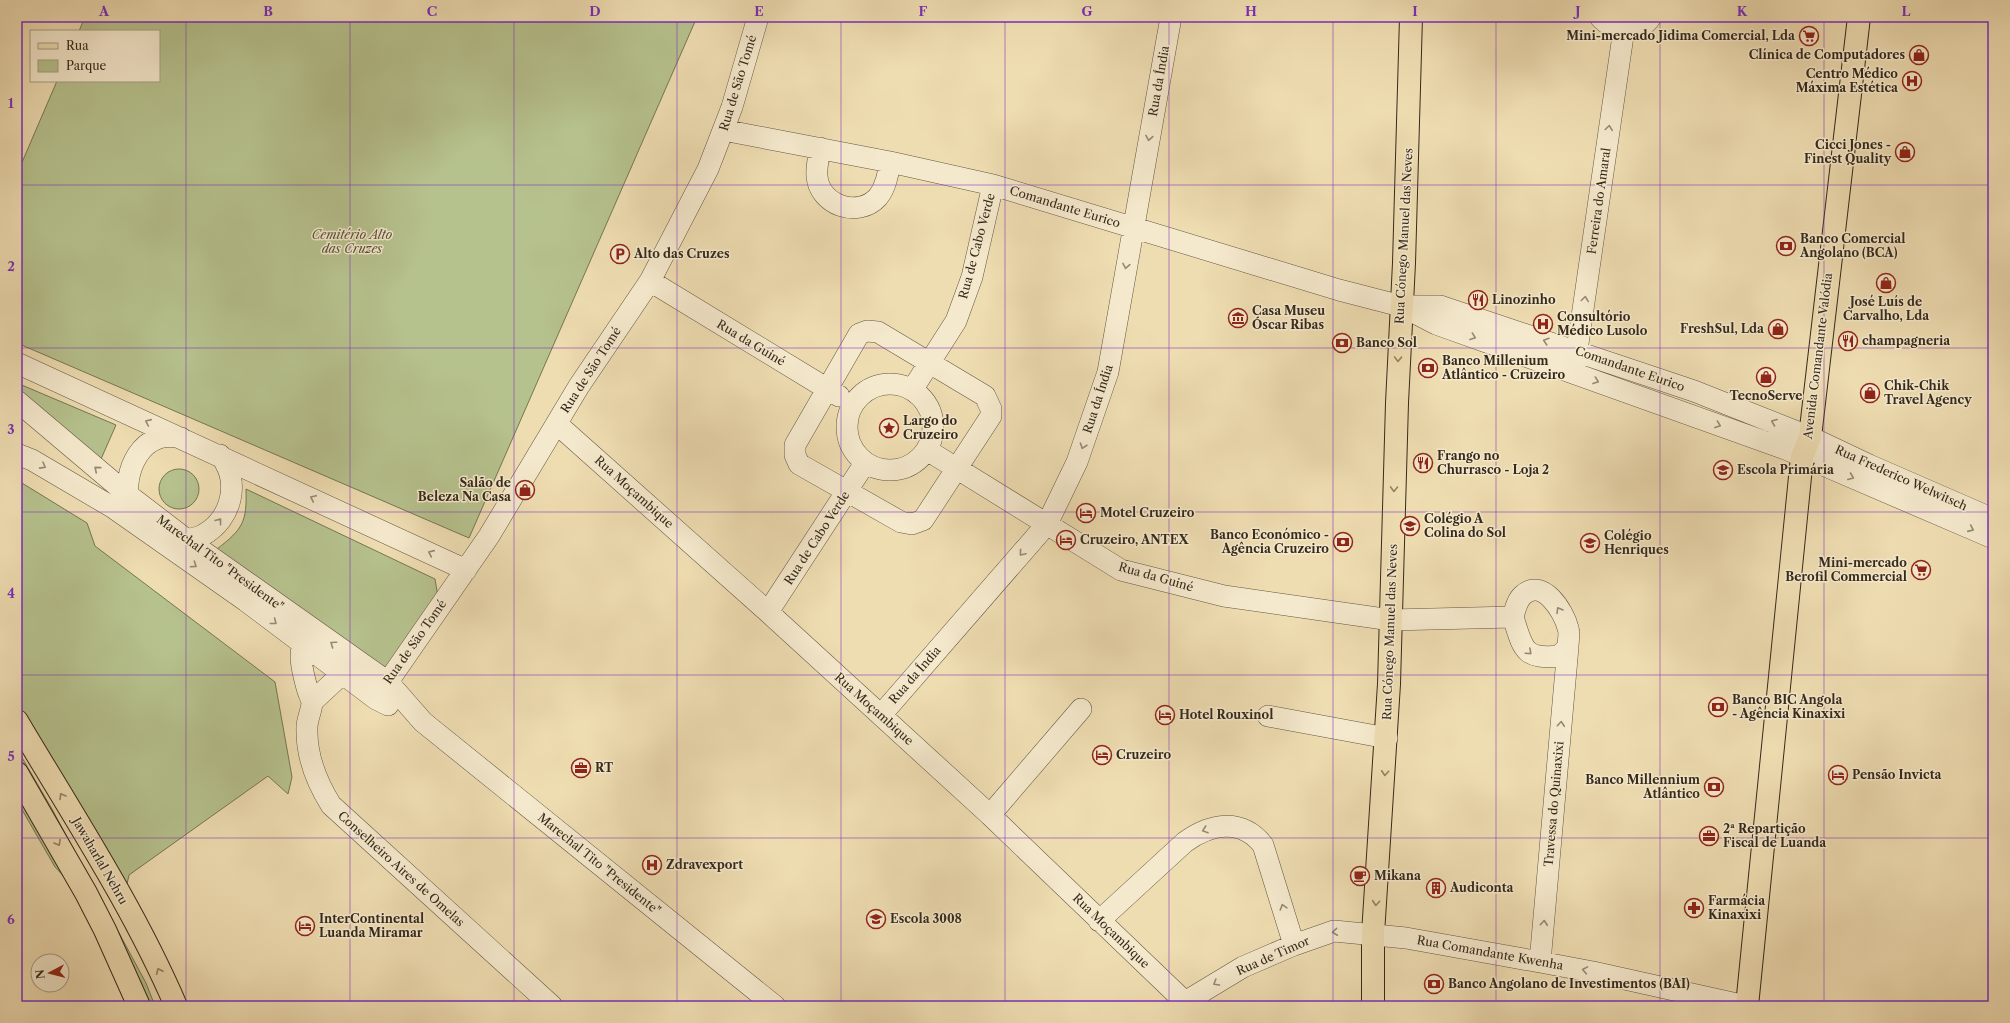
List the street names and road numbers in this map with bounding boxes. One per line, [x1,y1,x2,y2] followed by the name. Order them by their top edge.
[716,33,759,133] street label: Rua de São Tomé
[1144,44,1172,117] street label: Rua da Índia
[1584,146,1613,255] street label: Ferreira do Amaral
[1391,148,1416,324] street label: Rua Cónego Manuel das Neves
[1008,183,1122,231] street label: Comandante Eurico
[955,191,998,300] street label: Rua de Cabo Verde
[1800,271,1835,441] street label: Avenida Comandante Valódia
[714,316,788,369] street label: Rua da Guiné
[557,324,624,416] street label: Rua de São Tomé
[1573,343,1687,394] street label: Comandante Eurico
[1078,362,1116,435] street label: Rua da Índia
[1833,442,1970,514] street label: Rua Frederico Welwitsch
[592,452,677,531] street label: Rua Moçambique
[781,488,853,587] street label: Rua de Cabo Verde
[154,511,287,614] street label: Marechal Tito "Presidente"
[1379,544,1400,720] street label: Rua Cónego Manuel das Neves
[1117,559,1196,594] street label: Rua da Guiné
[380,596,449,687] street label: Rua de São Tomé
[885,642,944,707] street label: Rua da Índia
[832,669,917,748] street label: Rua Moçambique
[1541,740,1566,867] street label: Travessa do Quinaxixi
[335,808,468,930] street label: Conselheiro Aires de Omelas
[535,810,664,918] street label: Marechal Tito "Presidente"
[68,813,132,907] street label: Jawaharlal Nehru
[1070,890,1153,971] street label: Rua Moçambique
[1416,932,1565,973] street label: Rua Comandante Kwenha
[1234,933,1312,978] street label: Rua de Timor

